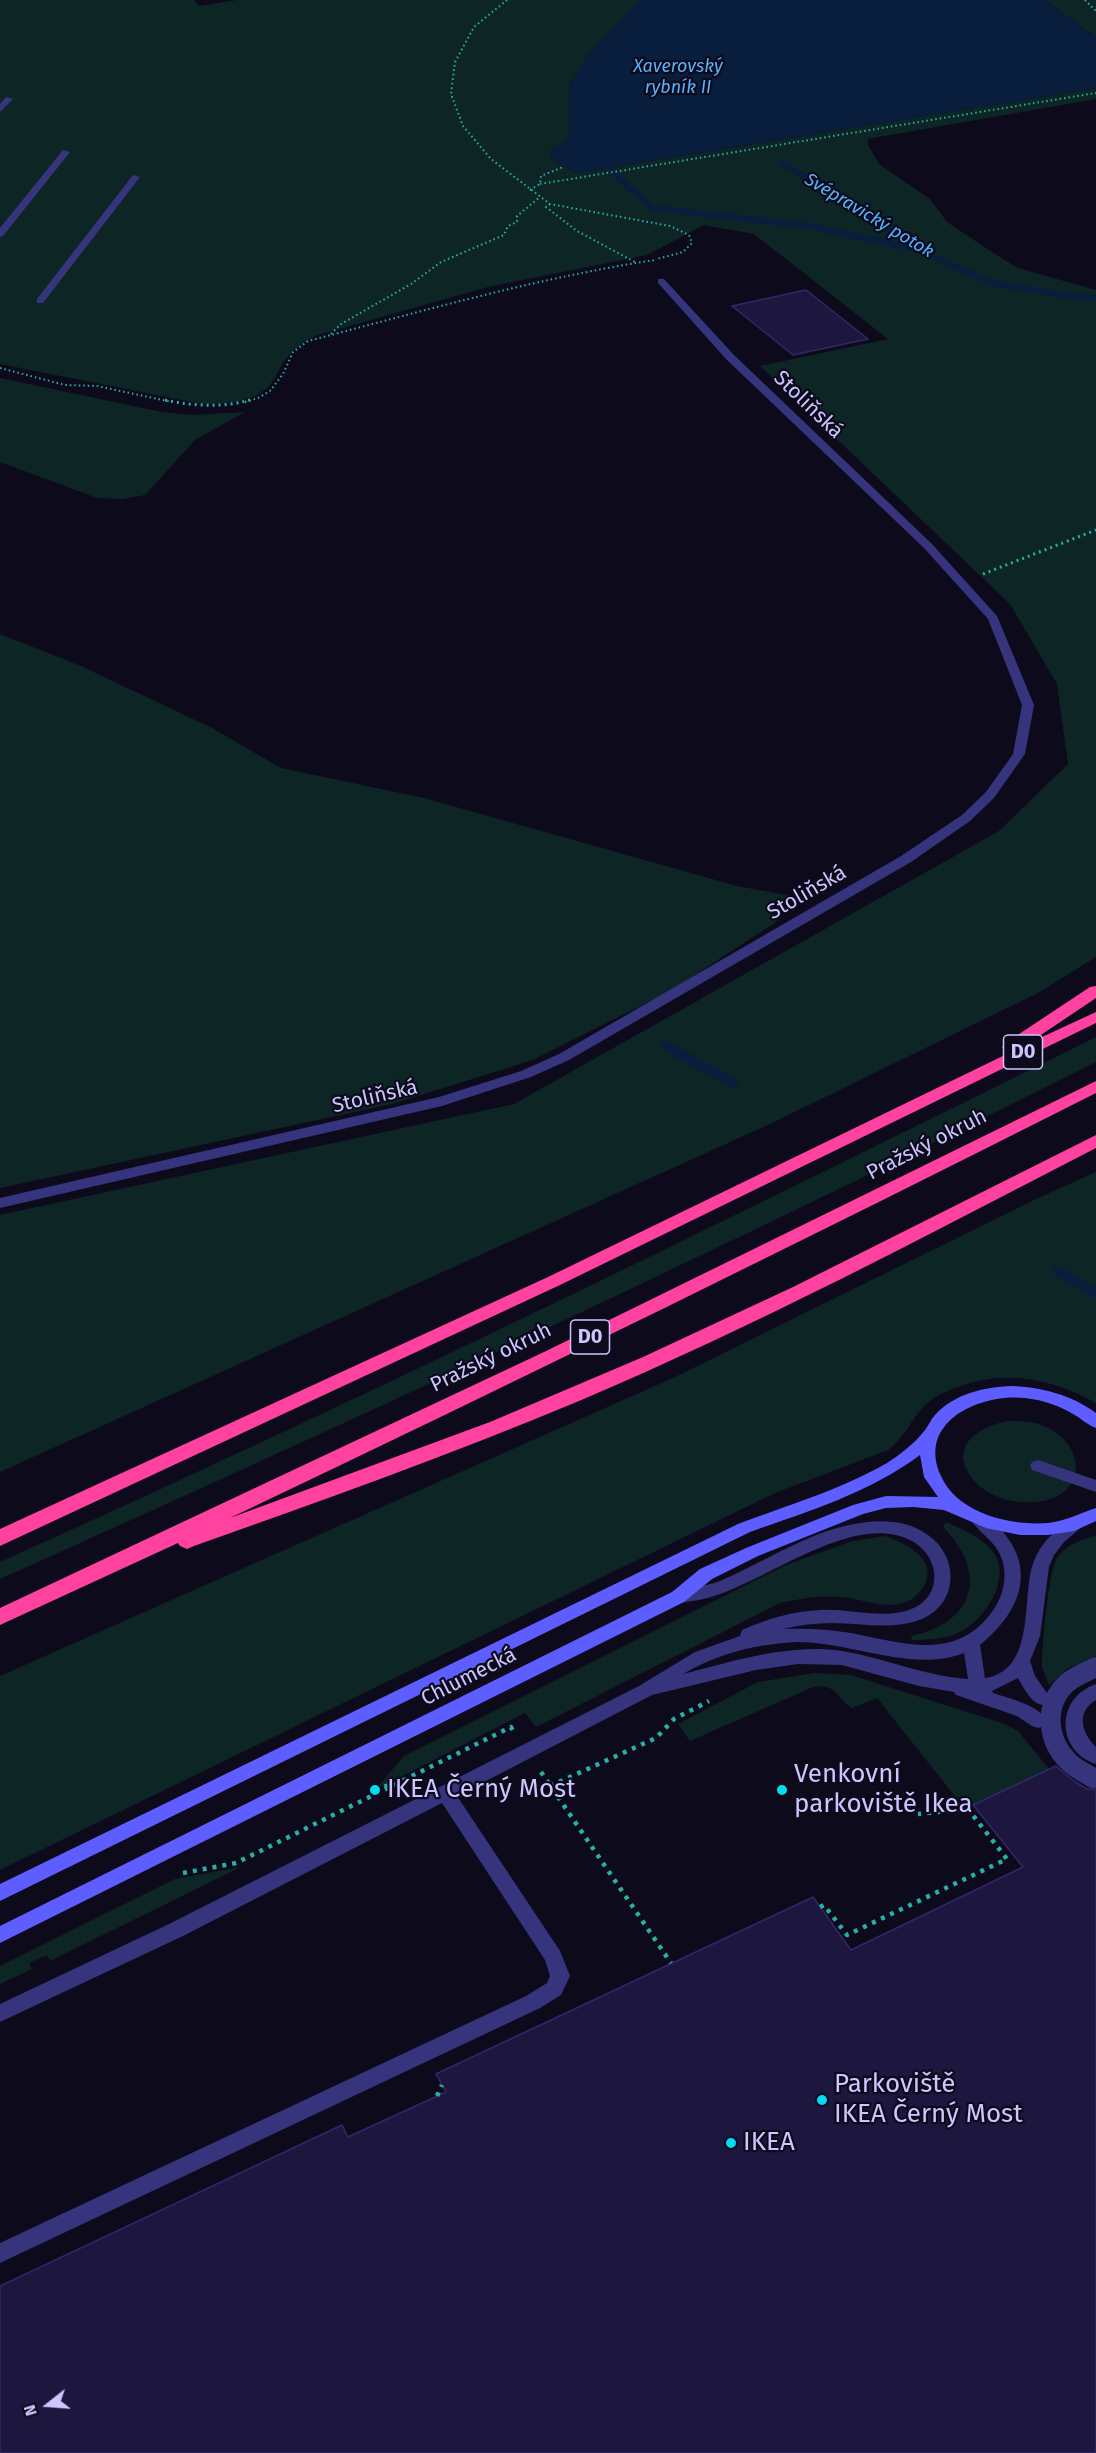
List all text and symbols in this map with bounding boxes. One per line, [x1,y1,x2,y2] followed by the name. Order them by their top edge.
[633,56,723,98] water label: Xaverovský rybník II
[800,169,938,263] water label: Svépravický potok
[768,366,848,444] street label: Stoliňská
[763,860,851,926] street label: Stoliňská
[1004,1035,1042,1069] road number: D0
[330,1075,420,1119] street label: Stoliňská
[863,1104,991,1186] street label: Pražský okruh
[426,1318,556,1398] street label: Pražský okruh
[570,1320,610,1354] road number: D0
[417,1642,521,1712] street label: Chlumecká
[794,1759,973,1820] place label: Venkovní parkoviště Ikea
[387,1774,576,1806] place label: IKEA Černý Most
[368,1783,382,1797] marker: IKEA Černý Most
[775,1783,789,1797] marker: Venkovní parkoviště Ikea
[834,2069,1023,2130] place label: Parkoviště IKEA Černý Most
[815,2093,829,2107] marker: Parkoviště IKEA Černý Most
[743,2127,795,2159] place label: IKEA
[724,2136,738,2150] marker: IKEA
[18,2375,78,2435] north arrow
[20,2403,41,2418] text: N

